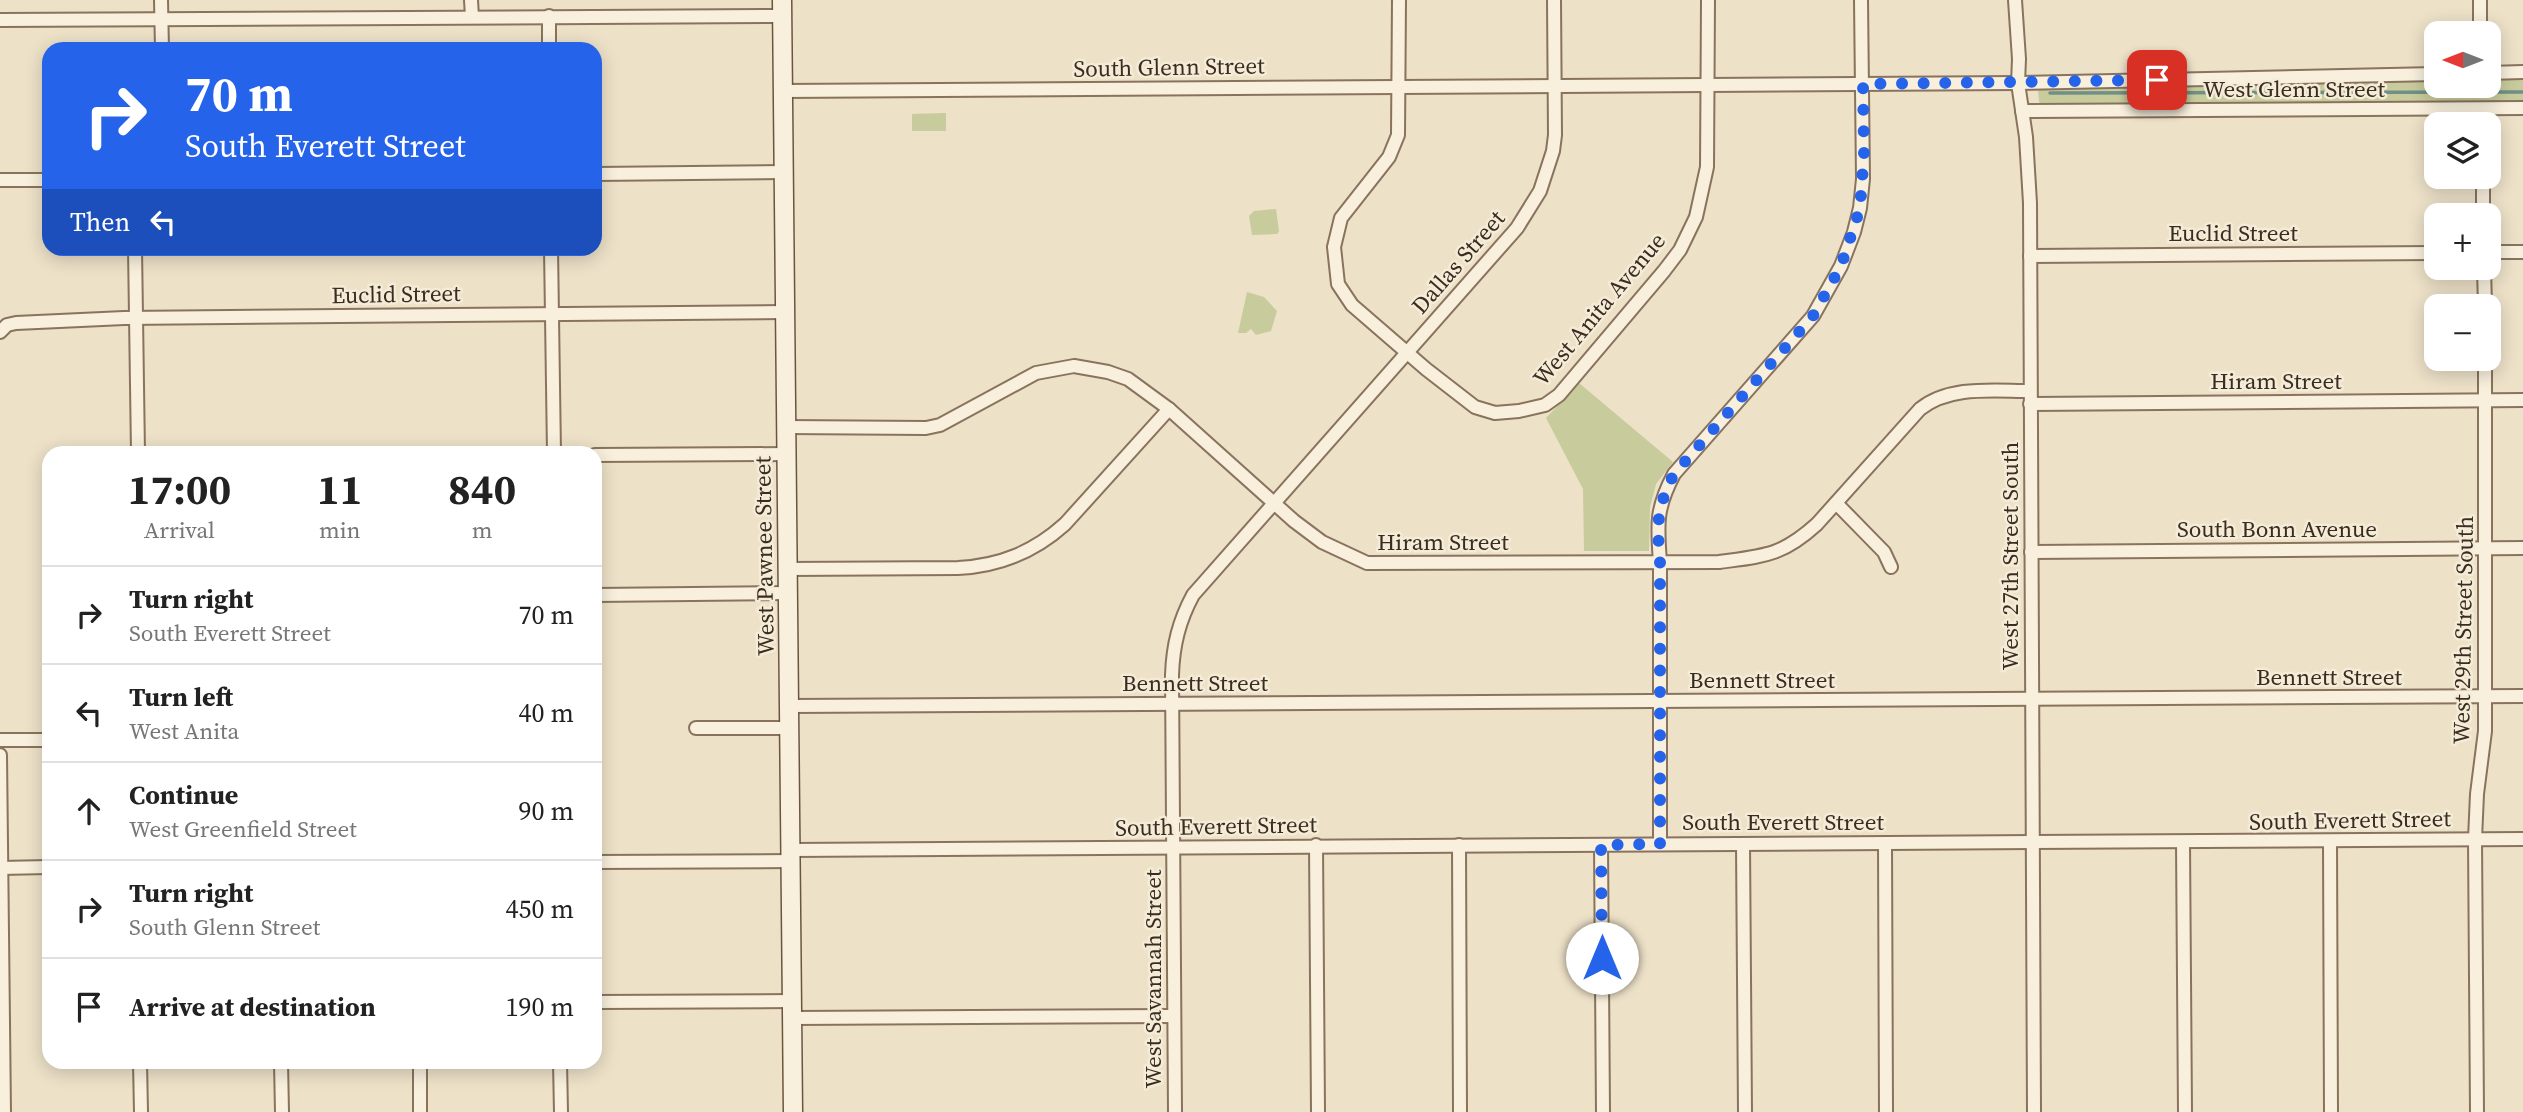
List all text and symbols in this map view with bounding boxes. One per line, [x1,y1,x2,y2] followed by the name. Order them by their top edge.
[2424,21,2501,98] north arrow
[2424,21,2501,371] map controls
[1073,49,1265,85] street label: South Glenn Street
[2127,50,2187,110] pin
[185,60,293,127] text: 70 m
[2138,61,2176,99] icon: arrive
[70,70,161,161] icon: right
[2203,73,2386,105] street label: West Glenn Street
[2424,112,2501,189] button: layers
[185,124,466,168] text: South Everett Street
[144,203,182,241] icon: left
[1404,203,1512,321] street label: Dallas Street
[2424,203,2501,280] button: +
[70,204,130,240] text: Then
[2168,217,2298,249] street label: Euclid Street
[1525,225,1673,393] street label: West Anita Avenue
[331,277,461,311] street label: Euclid Street
[2424,294,2501,371] button: −
[2210,365,2342,397] street label: Hiram Street
[1994,442,2026,670] street label: West 27th Street South
[746,455,782,656] street label: West Pawnee Street
[128,460,231,518] text: 17:00
[317,460,362,518] text: 11
[448,460,516,518] text: 840
[2177,513,2377,545] street label: South Bonn Avenue
[144,514,215,546] text: Arrival
[319,514,360,546] text: min
[472,514,493,546] text: m
[2445,515,2481,744] street label: West 29th Street South
[1377,526,1509,558] street label: Hiram Street
[129,581,253,617] text: Turn right
[70,596,108,634] icon: right
[519,597,574,633] text: 70 m
[129,617,331,649] text: South Everett Street
[2256,661,2402,693] street label: Bennett Street
[1689,664,1835,696] street label: Bennett Street
[1122,667,1268,699] street label: Bennett Street
[129,679,233,715] text: Turn left
[70,694,108,732] icon: left
[519,695,574,731] text: 40 m
[129,715,239,747] text: West Anita
[129,777,238,813] text: Continue
[70,792,108,830] icon: ahead
[519,793,574,829] text: 90 m
[2249,802,2452,838] street label: South Everett Street
[1682,806,1884,838] street label: South Everett Street
[1115,808,1318,844] street label: South Everett Street
[129,813,357,845] text: West Greenfield Street
[1137,869,1169,1089] street label: West Savannah Street
[129,875,253,911] text: Turn right
[70,890,108,928] icon: right
[506,891,574,927] text: 450 m
[129,911,320,943] text: South Glenn Street
[1565,921,1639,995] position arrow
[70,988,108,1026] icon: arrive
[129,989,376,1025] text: Arrive at destination
[506,989,574,1025] text: 190 m

